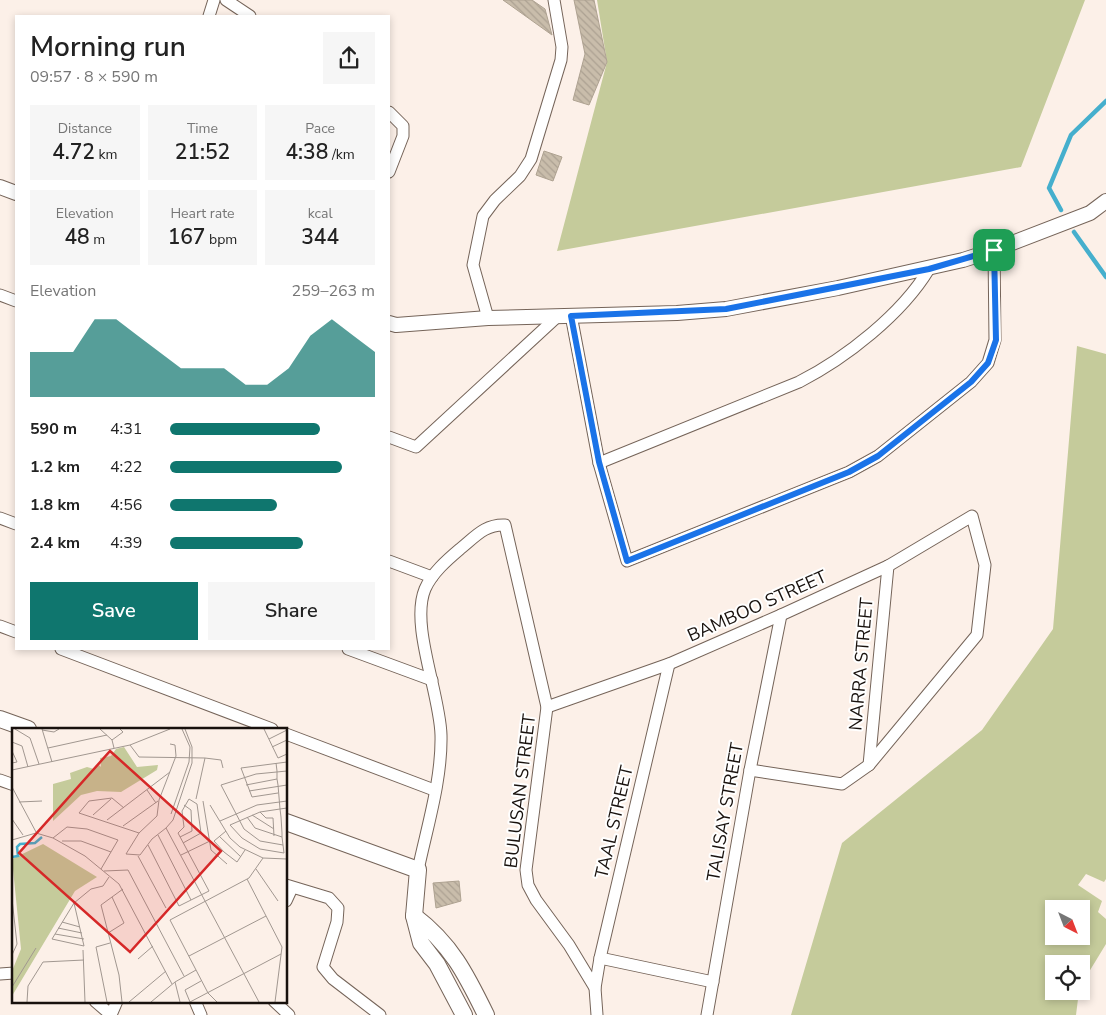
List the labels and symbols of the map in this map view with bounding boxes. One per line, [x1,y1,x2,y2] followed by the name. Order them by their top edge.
[973,229,1015,271] pin
[684,564,831,648] street label: BAMBOO STREET
[843,596,879,731] street label: NARRA STREET
[499,712,541,869] street label: BULUSAN STREET
[12,728,288,1002] inset map
[701,741,749,883] street label: TALISAY STREET
[589,763,639,881] street label: TAAL STREET
[1045,900,1090,945] north arrow

